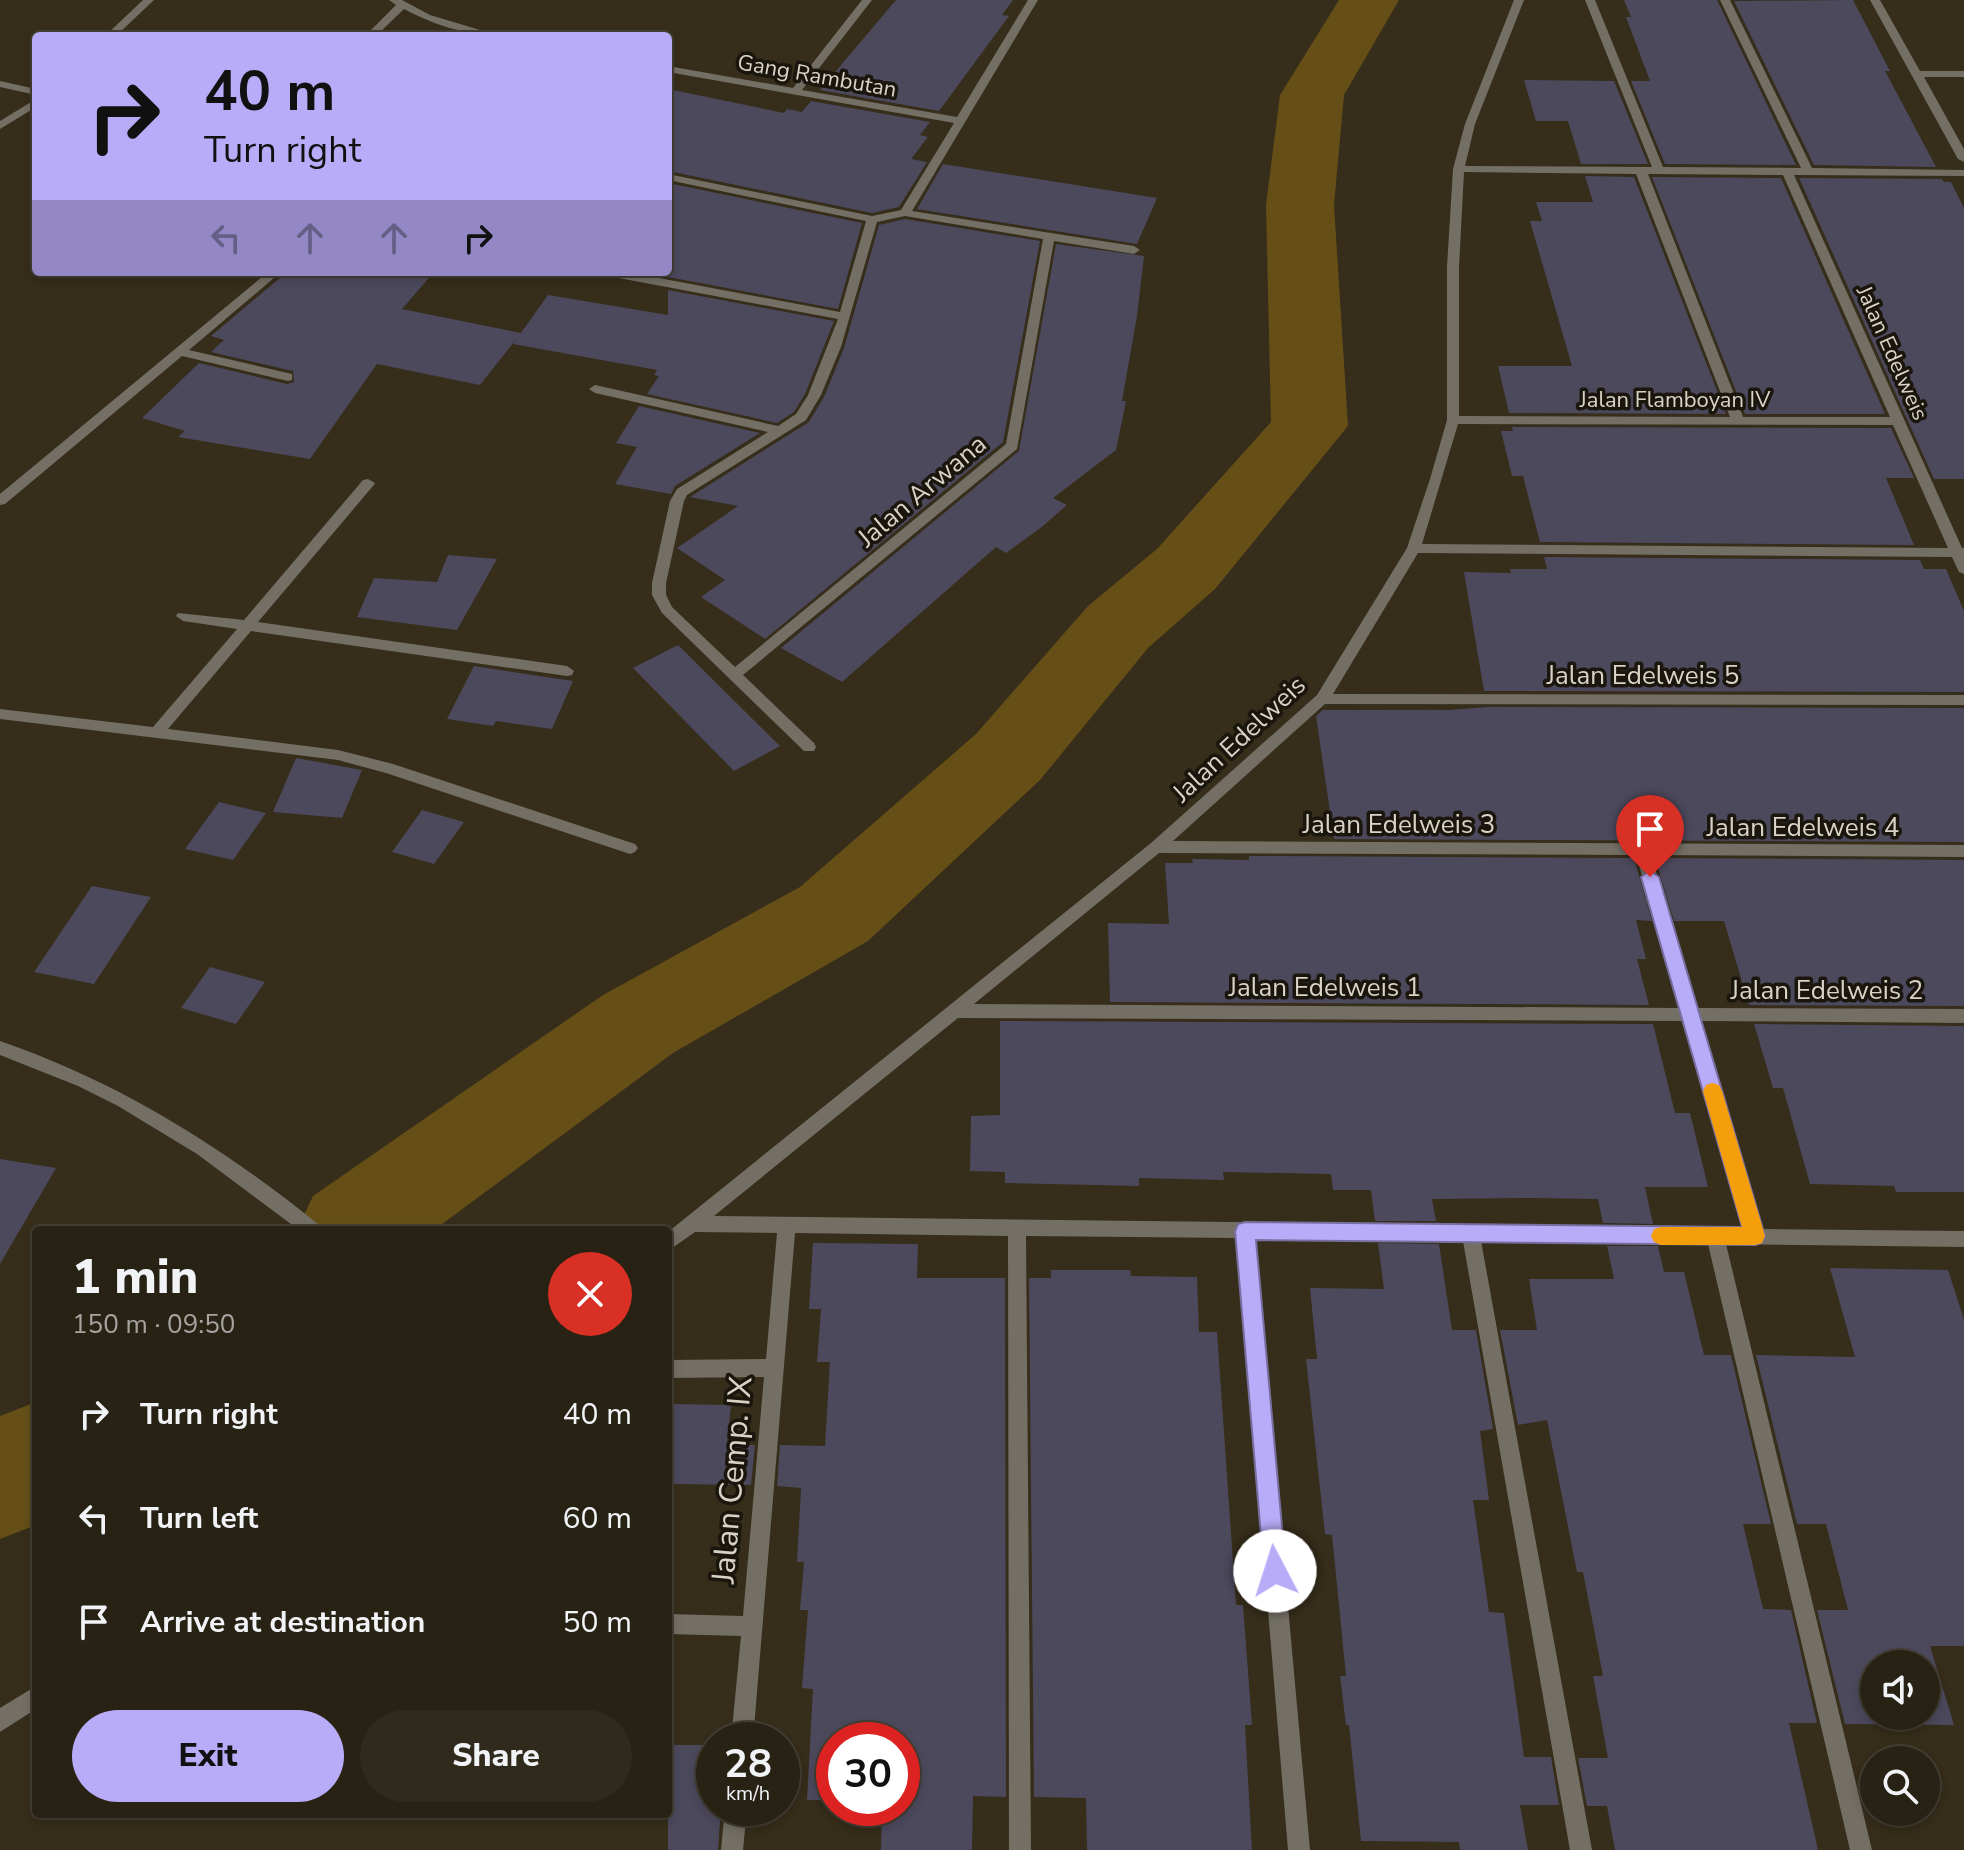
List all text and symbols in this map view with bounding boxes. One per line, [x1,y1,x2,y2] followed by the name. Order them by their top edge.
[735,47,899,105] street label: Gang Rambutan
[204,53,335,130] text: 40 m
[72,64,176,168] icon: right
[204,126,361,175] text: Turn right
[204,216,248,260] icon: left
[288,216,332,260] icon: ahead
[372,216,416,260] icon: ahead
[456,216,500,260] icon: right
[1849,280,1935,425] street label: Jalan Edelweis
[1579,385,1771,415] street label: Jalan Flamboyan IV
[849,427,994,556] street label: Jalan Arwana
[1546,658,1739,693] street label: Jalan Edelweis 5
[1164,668,1313,811] street label: Jalan Edelweis
[1616,795,1684,877] pin
[1302,807,1495,842] street label: Jalan Edelweis 3
[1628,807,1672,851] icon: arrive
[1706,810,1899,845] street label: Jalan Edelweis 4
[1228,970,1421,1005] street label: Jalan Edelweis 1
[1730,973,1923,1008] street label: Jalan Edelweis 2
[72,1244,198,1310] text: 1 min
[548,1252,632,1336] button: close
[72,1307,235,1342] text: 150 m · 09:50
[701,1375,762,1586] street label: Jalan Cemp. IX
[72,1392,116,1436] icon: right
[140,1394,278,1435] text: Turn right
[563,1394,632,1435] text: 40 m
[72,1496,116,1540] icon: left
[140,1498,258,1539] text: Turn left
[563,1498,632,1539] text: 60 m
[1233,1529,1317,1613] position arrow
[72,1600,116,1644] icon: arrive
[140,1602,425,1643] text: Arrive at destination
[563,1602,632,1643] text: 50 m
[1860,1650,1940,1826] map controls
[1860,1650,1940,1730] button: sound
[72,1710,344,1802] button: Exit
[360,1710,632,1802] button: Share
[816,1722,920,1826] speed limit sign: 30
[724,1737,772,1791] text: 28
[1860,1746,1940,1826] button: search
[726,1780,770,1807] text: km/h

